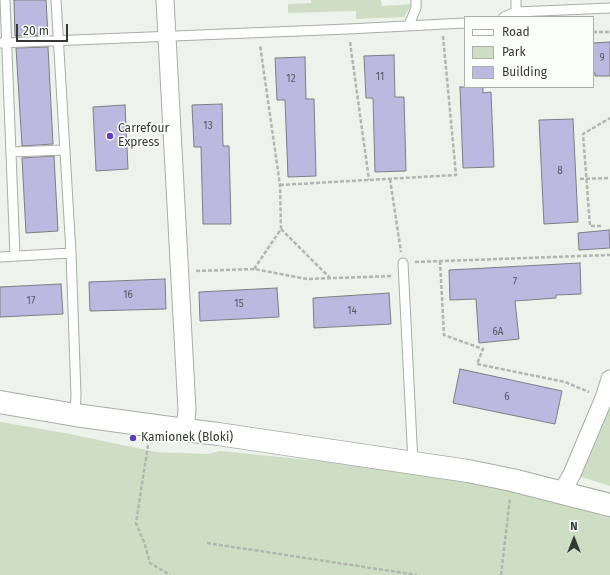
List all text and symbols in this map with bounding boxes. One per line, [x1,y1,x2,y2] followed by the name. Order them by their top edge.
[18,16,70,42] scale bar
[464,16,594,88] legend
[23,24,49,38] text: 20 m
[502,25,530,39] text: Road
[502,45,526,59] text: Park
[599,52,605,64] house number: 9
[502,65,547,79] text: Building
[376,71,384,83] house number: 11
[286,73,296,85] house number: 12
[203,120,213,132] house number: 13
[118,122,169,150] place label: Carrefour Express
[105,131,115,141] marker: Carrefour Express
[557,165,563,177] house number: 8
[513,276,517,288] house number: 7
[123,289,133,301] house number: 16
[27,295,35,307] house number: 17
[234,298,244,310] house number: 15
[347,305,357,317] house number: 14
[492,326,504,338] house number: 6A
[504,391,510,403] house number: 6
[141,431,233,445] place label: Kamionek (Bloki)
[128,433,138,443] marker: Kamionek (Bloki)
[554,519,594,559] north arrow
[570,520,578,533] text: N

